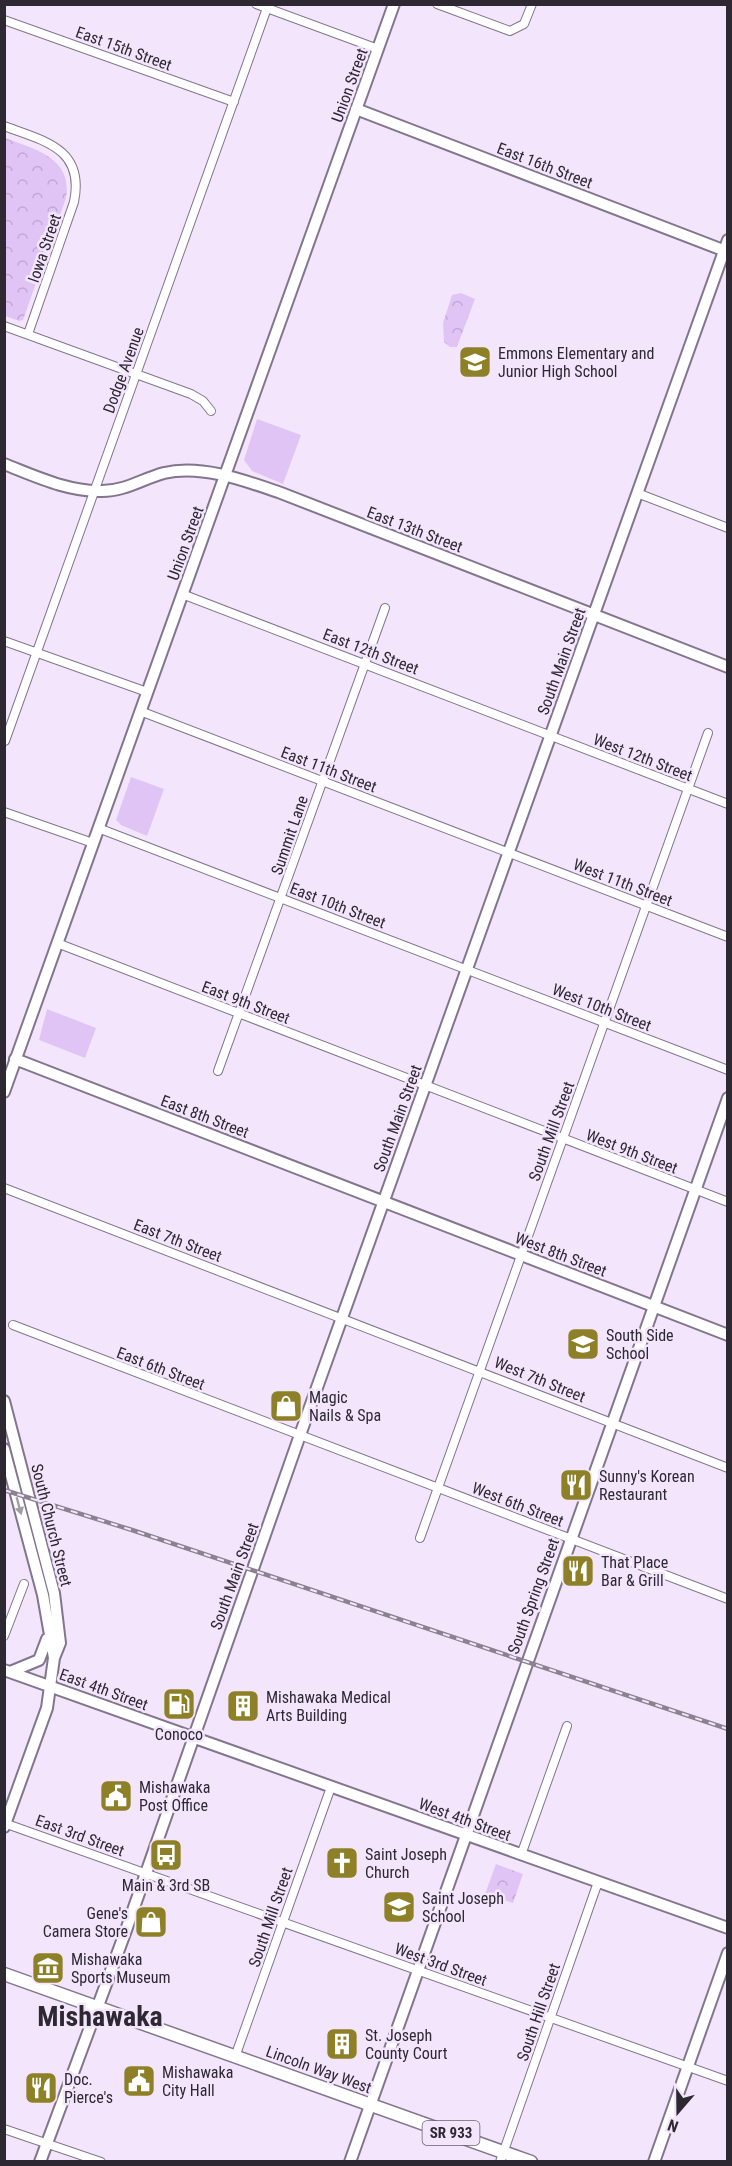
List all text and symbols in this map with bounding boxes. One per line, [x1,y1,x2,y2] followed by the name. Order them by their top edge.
[73,22,175,75] street label: East 15th Street
[327,45,372,125] street label: Union Street
[494,139,595,192] street label: East 16th Street
[24,211,65,285] street label: Iowa Street
[99,325,148,416] street label: Dodge Avenue
[457,344,493,380] school or university icon: Emmons Elementary and Junior High School
[498,344,654,381] place label: Emmons Elementary and Junior High School
[163,503,208,583] street label: Union Street
[364,503,465,556] street label: East 13th Street
[533,605,590,717] street label: South Main Street
[320,625,421,678] street label: East 12th Street
[591,730,695,785] street label: West 12th Street
[278,743,379,796] street label: East 11th Street
[267,793,312,877] street label: Summit Lane
[571,855,675,910] street label: West 11th Street
[287,879,388,932] street label: East 10th Street
[199,977,293,1028] street label: East 9th Street
[550,980,654,1035] street label: West 10th Street
[369,1062,426,1174] street label: South Main Street
[525,1079,578,1184] street label: South Mill Street
[158,1091,252,1142] street label: East 8th Street
[583,1125,681,1178] street label: West 9th Street
[131,1215,225,1266] street label: East 7th Street
[512,1228,610,1281] street label: West 8th Street
[565,1326,601,1362] school or university icon: South Side School
[606,1326,674,1363] place label: South Side School
[114,1343,208,1394] street label: East 6th Street
[491,1353,588,1406] street label: West 7th Street
[268,1388,304,1424] shop icon: Magic Nails & Spa
[309,1388,381,1425] place label: Magic Nails & Spa
[27,1462,76,1589] street label: South Church Street
[558,1467,594,1503] restaurant icon: Sunny's Korean Restaurant
[599,1467,695,1504] place label: Sunny's Korean Restaurant
[469,1478,567,1531] street label: West 6th Street
[15,1497,25,1515] one-way arrow
[206,1520,263,1632] street label: South Main Street
[504,1535,563,1657] street label: South Spring Street
[560,1553,596,1589] restaurant icon: That Place Bar & Grill
[601,1553,668,1590] place label: That Place Bar & Grill
[57,1665,151,1714] street label: East 4th Street
[161,1686,197,1722] fuel station icon: Conoco
[225,1688,261,1724] building icon: Mishawaka Medical Arts Building
[266,1688,391,1725] place label: Mishawaka Medical Arts Building
[155,1725,203,1744] place label: Conoco
[98,1778,134,1814] public building icon: Mishawaka Post Office
[139,1778,210,1815] place label: Mishawaka Post Office
[416,1794,514,1845] street label: West 4th Street
[33,1811,127,1860] street label: East 3rd Street
[148,1837,184,1873] bus stop icon: Main & 3rd SB
[324,1845,360,1881] church icon: Saint Joseph Church
[365,1845,447,1882] place label: Saint Joseph Church
[244,1864,297,1970] street label: South Mill Street
[122,1876,210,1895] place label: Main & 3rd SB
[381,1889,417,1925] school or university icon: Saint Joseph School
[422,1889,504,1926] place label: Saint Joseph School
[43,1904,128,1941] place label: Gene's Camera Store
[133,1904,169,1940] shop icon: Gene's Camera Store
[392,1939,490,1990] street label: West 3rd Street
[30,1950,66,1986] museum icon: Mishawaka Sports Museum
[71,1950,171,1987] place label: Mishawaka Sports Museum
[513,1960,564,2064] street label: South Hill Street
[37,2000,163,2033] district label: Mishawaka
[324,2026,360,2062] building icon: St. Joseph County Court
[365,2026,448,2063] place label: St. Joseph County Court
[264,2042,374,2097] street label: Lincoln Way West
[121,2063,157,2099] public building icon: Mishawaka City Hall
[162,2063,233,2100] place label: Mishawaka City Hall
[23,2070,59,2106] restaurant icon: Doc. Pierce's
[64,2070,113,2107] place label: Doc. Pierce's
[648,2082,708,2142] north arrow
[665,2115,681,2136] text: N
[422,2121,480,2145] road number: SR 933

